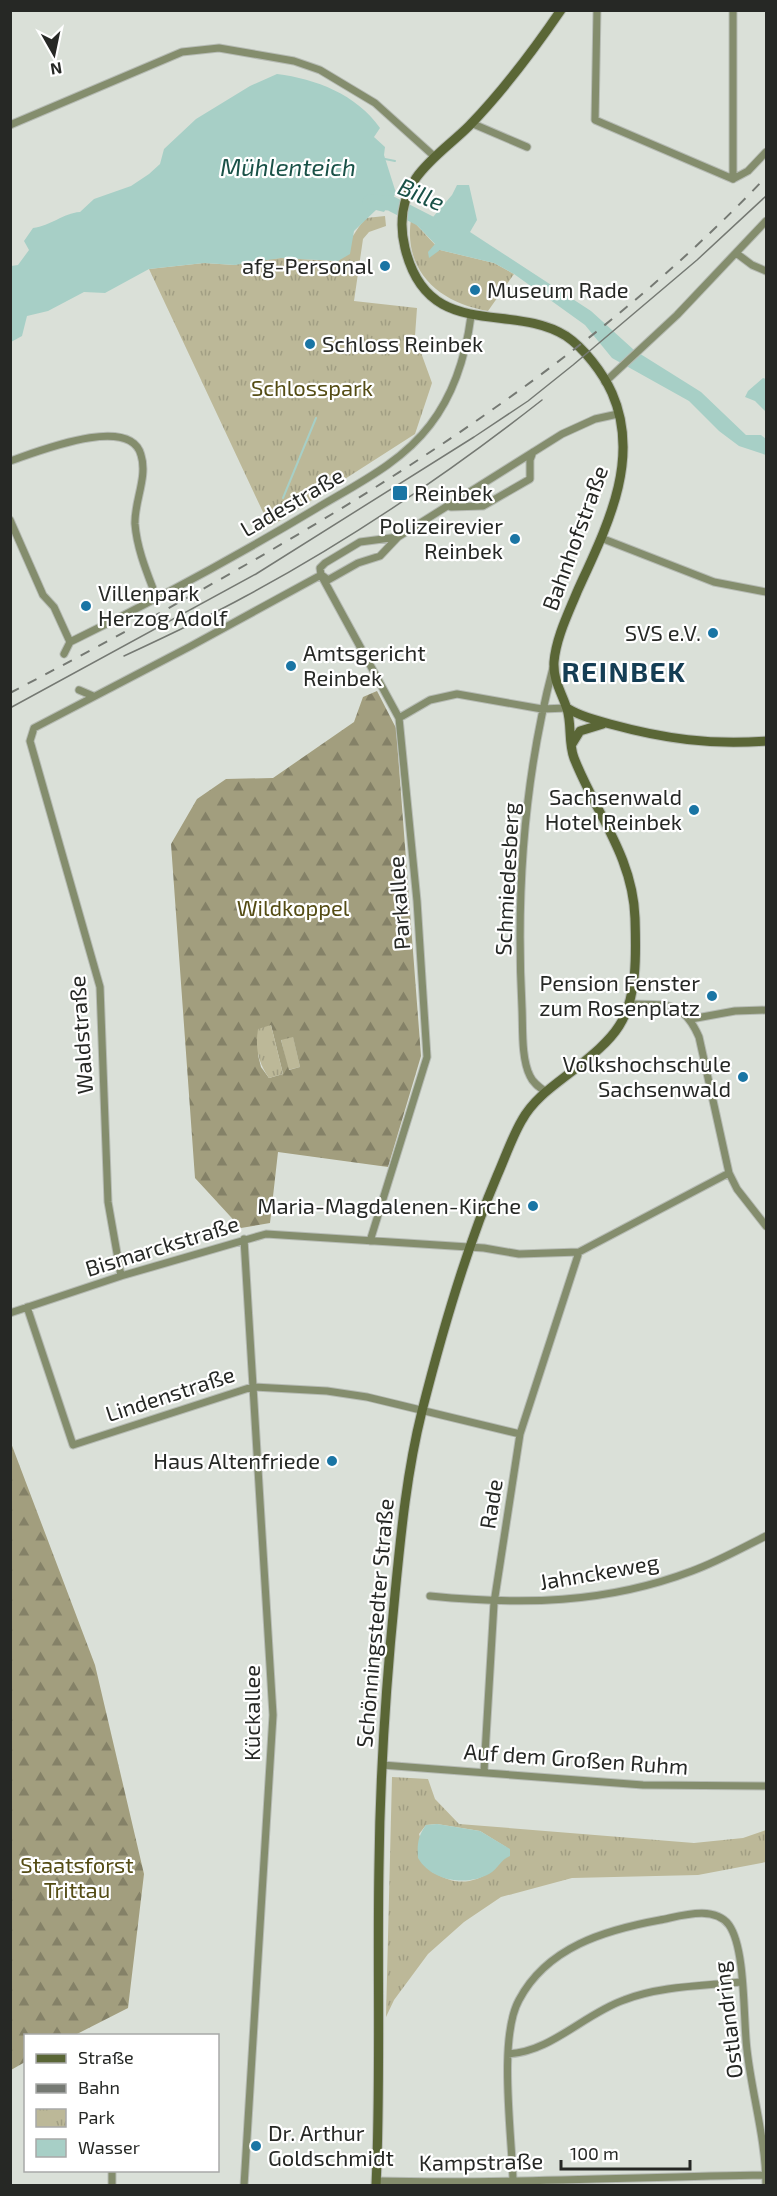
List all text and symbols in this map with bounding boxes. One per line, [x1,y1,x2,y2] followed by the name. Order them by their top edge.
[24,24,84,84] north arrow
[49,59,64,80] text: N
[220,152,356,181] water label: Mühlenteich
[394,171,449,216] water label: Bille
[242,252,373,278] place label: afg-Personal
[378,259,392,273] marker: afg-Personal
[487,276,629,302] place label: Museum Rade
[468,283,482,297] marker: Museum Rade
[322,330,483,356] place label: Schloss Reinbek
[303,337,317,351] marker: Schloss Reinbek
[251,374,373,400] park label: Schlosspark
[235,461,348,541] street label: Ladestraße
[536,462,612,614] street label: Bahnhofstraße
[414,479,493,505] place label: Reinbek
[391,484,409,502] marker: Reinbek
[379,512,503,563] place label: Polizeirevier Reinbek
[508,532,522,546] marker: Polizeirevier Reinbek
[98,579,228,630] place label: Villenpark Herzog Adolf
[79,599,93,613] marker: Villenpark Herzog Adolf
[625,619,701,645] place label: SVS e.V.
[706,626,720,640] marker: SVS e.V.
[303,639,426,690] place label: Amtsgericht Reinbek
[561,654,687,688] district label: REINBEK
[284,659,298,673] marker: Amtsgericht Reinbek
[545,783,682,834] place label: Sachsenwald Hotel Reinbek
[489,802,523,956] street label: Schmiedesberg
[687,803,701,817] marker: Sachsenwald Hotel Reinbek
[382,855,414,951] street label: Parkallee
[237,894,350,920] park label: Wildkoppel
[539,969,700,1020] place label: Pension Fenster zum Rosenplatz
[63,975,97,1095] street label: Waldstraße
[705,989,719,1003] marker: Pension Fenster zum Rosenplatz
[563,1050,731,1101] place label: Volkshochschule Sachsenwald
[736,1070,750,1084] marker: Volkshochschule Sachsenwald
[257,1192,521,1218] place label: Maria-Magdalenen-Kirche
[526,1199,540,1213] marker: Maria-Magdalenen-Kirche
[82,1209,242,1281] street label: Bismarckstraße
[102,1360,237,1426] street label: Lindenstraße
[153,1447,320,1473] place label: Haus Altenfriede
[325,1454,339,1468] marker: Haus Altenfriede
[473,1477,507,1531] street label: Rade
[350,1497,398,1749] street label: Schönningstedter Straße
[537,1548,661,1594] street label: Jahnckeweg
[238,1665,264,1761] street label: Kückallee
[463,1737,689,1779] street label: Auf dem Großen Ruhm
[20,1851,134,1902] park label: Staatsforst Trittau
[707,1960,747,2080] street label: Ostlandring
[24,2034,219,2172] legend
[78,2046,134,2068] text: Straße
[78,2076,120,2098] text: Bahn
[78,2106,115,2128] text: Park
[268,2119,394,2170] place label: Dr. Arthur Goldschmidt
[561,2133,690,2171] scale bar
[78,2136,140,2158] text: Wasser
[249,2139,263,2153] marker: Dr. Arthur Goldschmidt
[570,2142,619,2164] text: 100 m
[419,2147,543,2175] street label: Kampstraße

